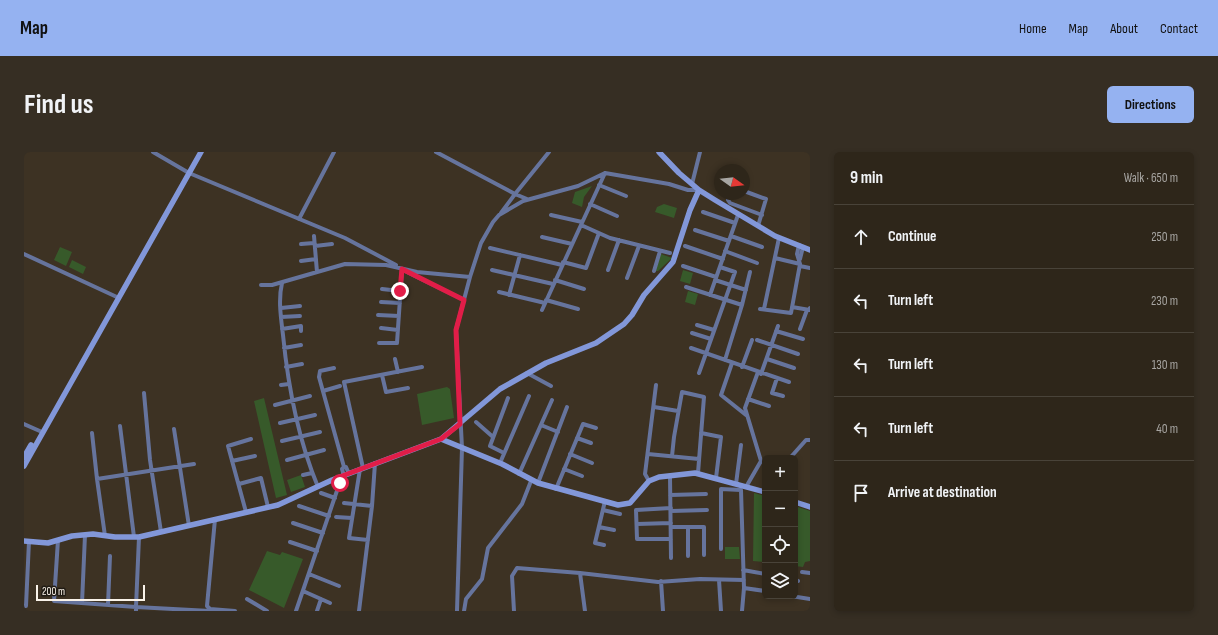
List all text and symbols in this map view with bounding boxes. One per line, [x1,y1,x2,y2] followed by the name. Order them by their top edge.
[20,17,48,40] text: Map
[1019,20,1047,37] text: Home
[1069,20,1088,37] text: Map
[1110,20,1138,37] text: About
[1160,20,1198,37] text: Contact
[1107,86,1194,123] button: Directions
[24,88,93,121] text: Find us
[714,164,750,200] north arrow
[850,168,883,188] text: 9 min
[1124,170,1178,186] text: Walk · 650 m
[850,226,872,248] icon: ahead
[888,227,937,246] text: Continue
[1151,229,1178,245] text: 250 m
[391,282,409,300] route end
[850,290,872,312] icon: left
[888,291,933,310] text: Turn left
[1151,293,1178,309] text: 230 m
[850,354,872,376] icon: left
[888,355,933,374] text: Turn left
[1152,357,1178,373] text: 130 m
[850,418,872,440] icon: left
[888,419,933,438] text: Turn left
[1156,421,1178,437] text: 40 m
[762,455,798,599] map controls
[762,455,798,491] button: +
[331,474,349,492] route start
[850,482,872,504] icon: arrive
[888,483,997,502] text: Arrive at destination
[762,491,798,527] button: −
[762,527,798,563] button: locate
[762,563,798,599] button: layers
[36,583,145,602] scale bar
[42,585,65,598] text: 200 m

